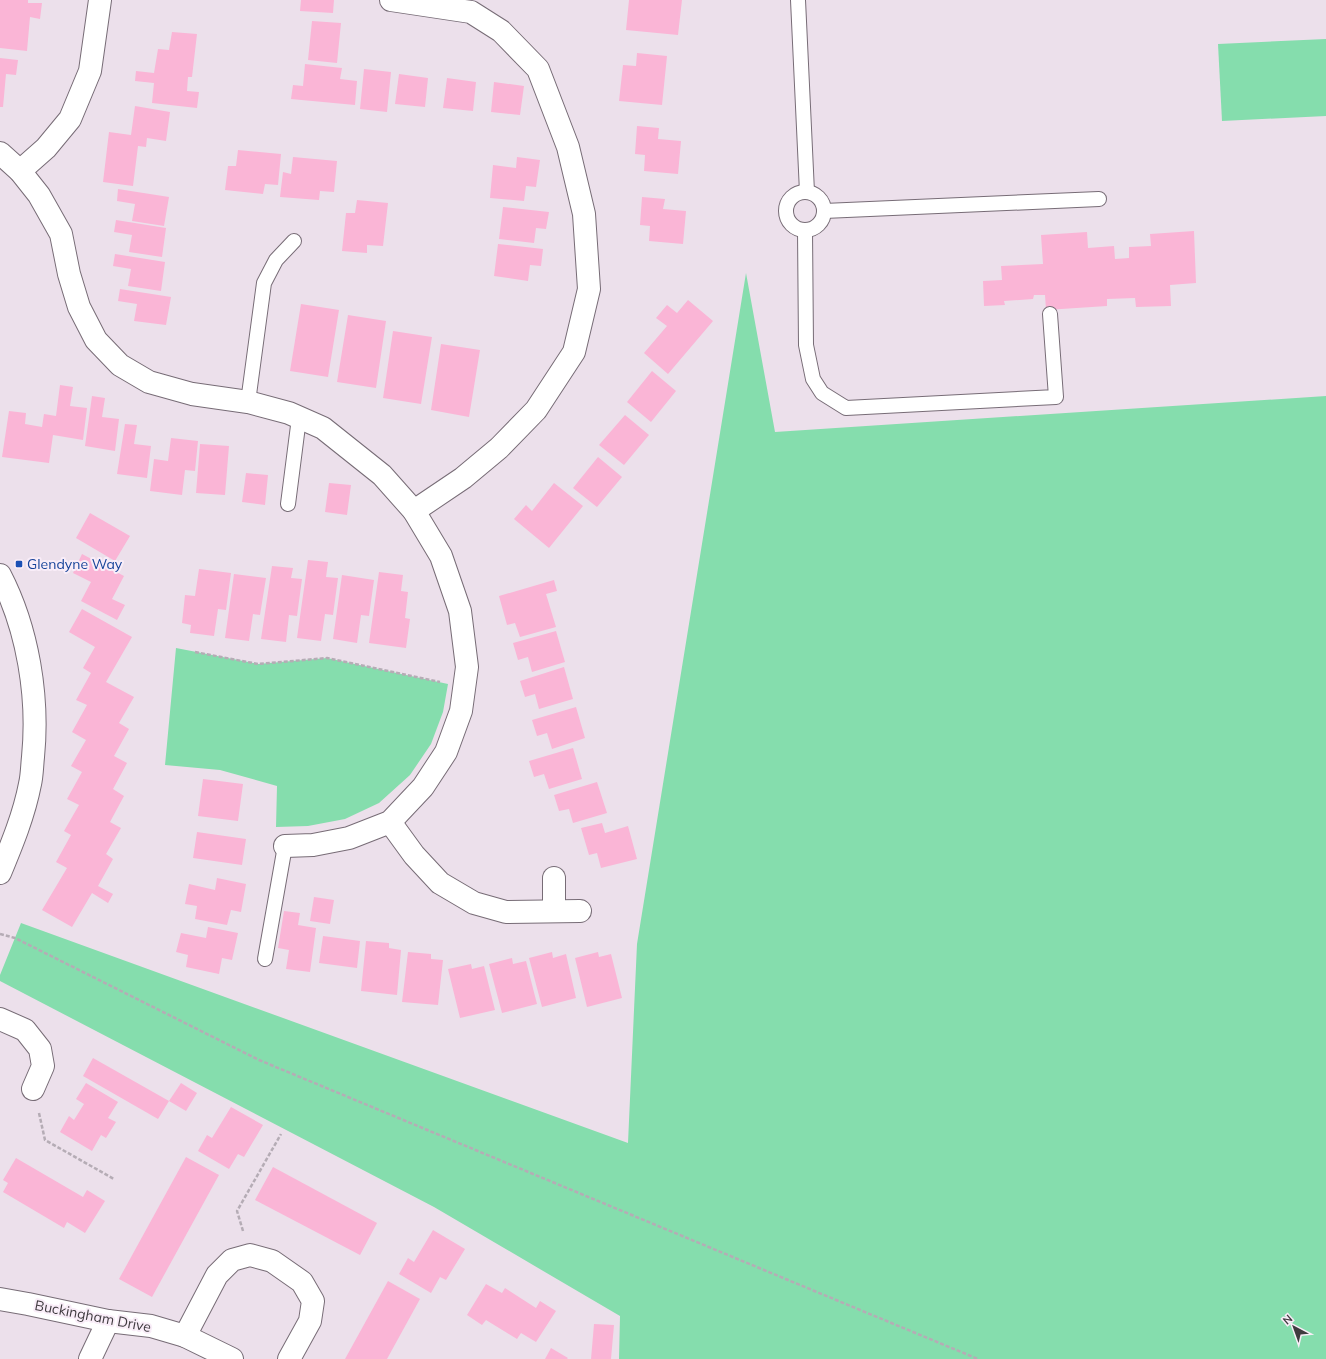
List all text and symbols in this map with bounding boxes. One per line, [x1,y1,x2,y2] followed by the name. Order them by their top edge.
[27,555,123,573] place label: Glendyne Way
[14,559,24,569] marker: Glendyne Way
[33,1296,153,1336] street label: Buckingham Drive
[1274,1307,1314,1347] north arrow
[1280,1311,1295,1327] text: N

